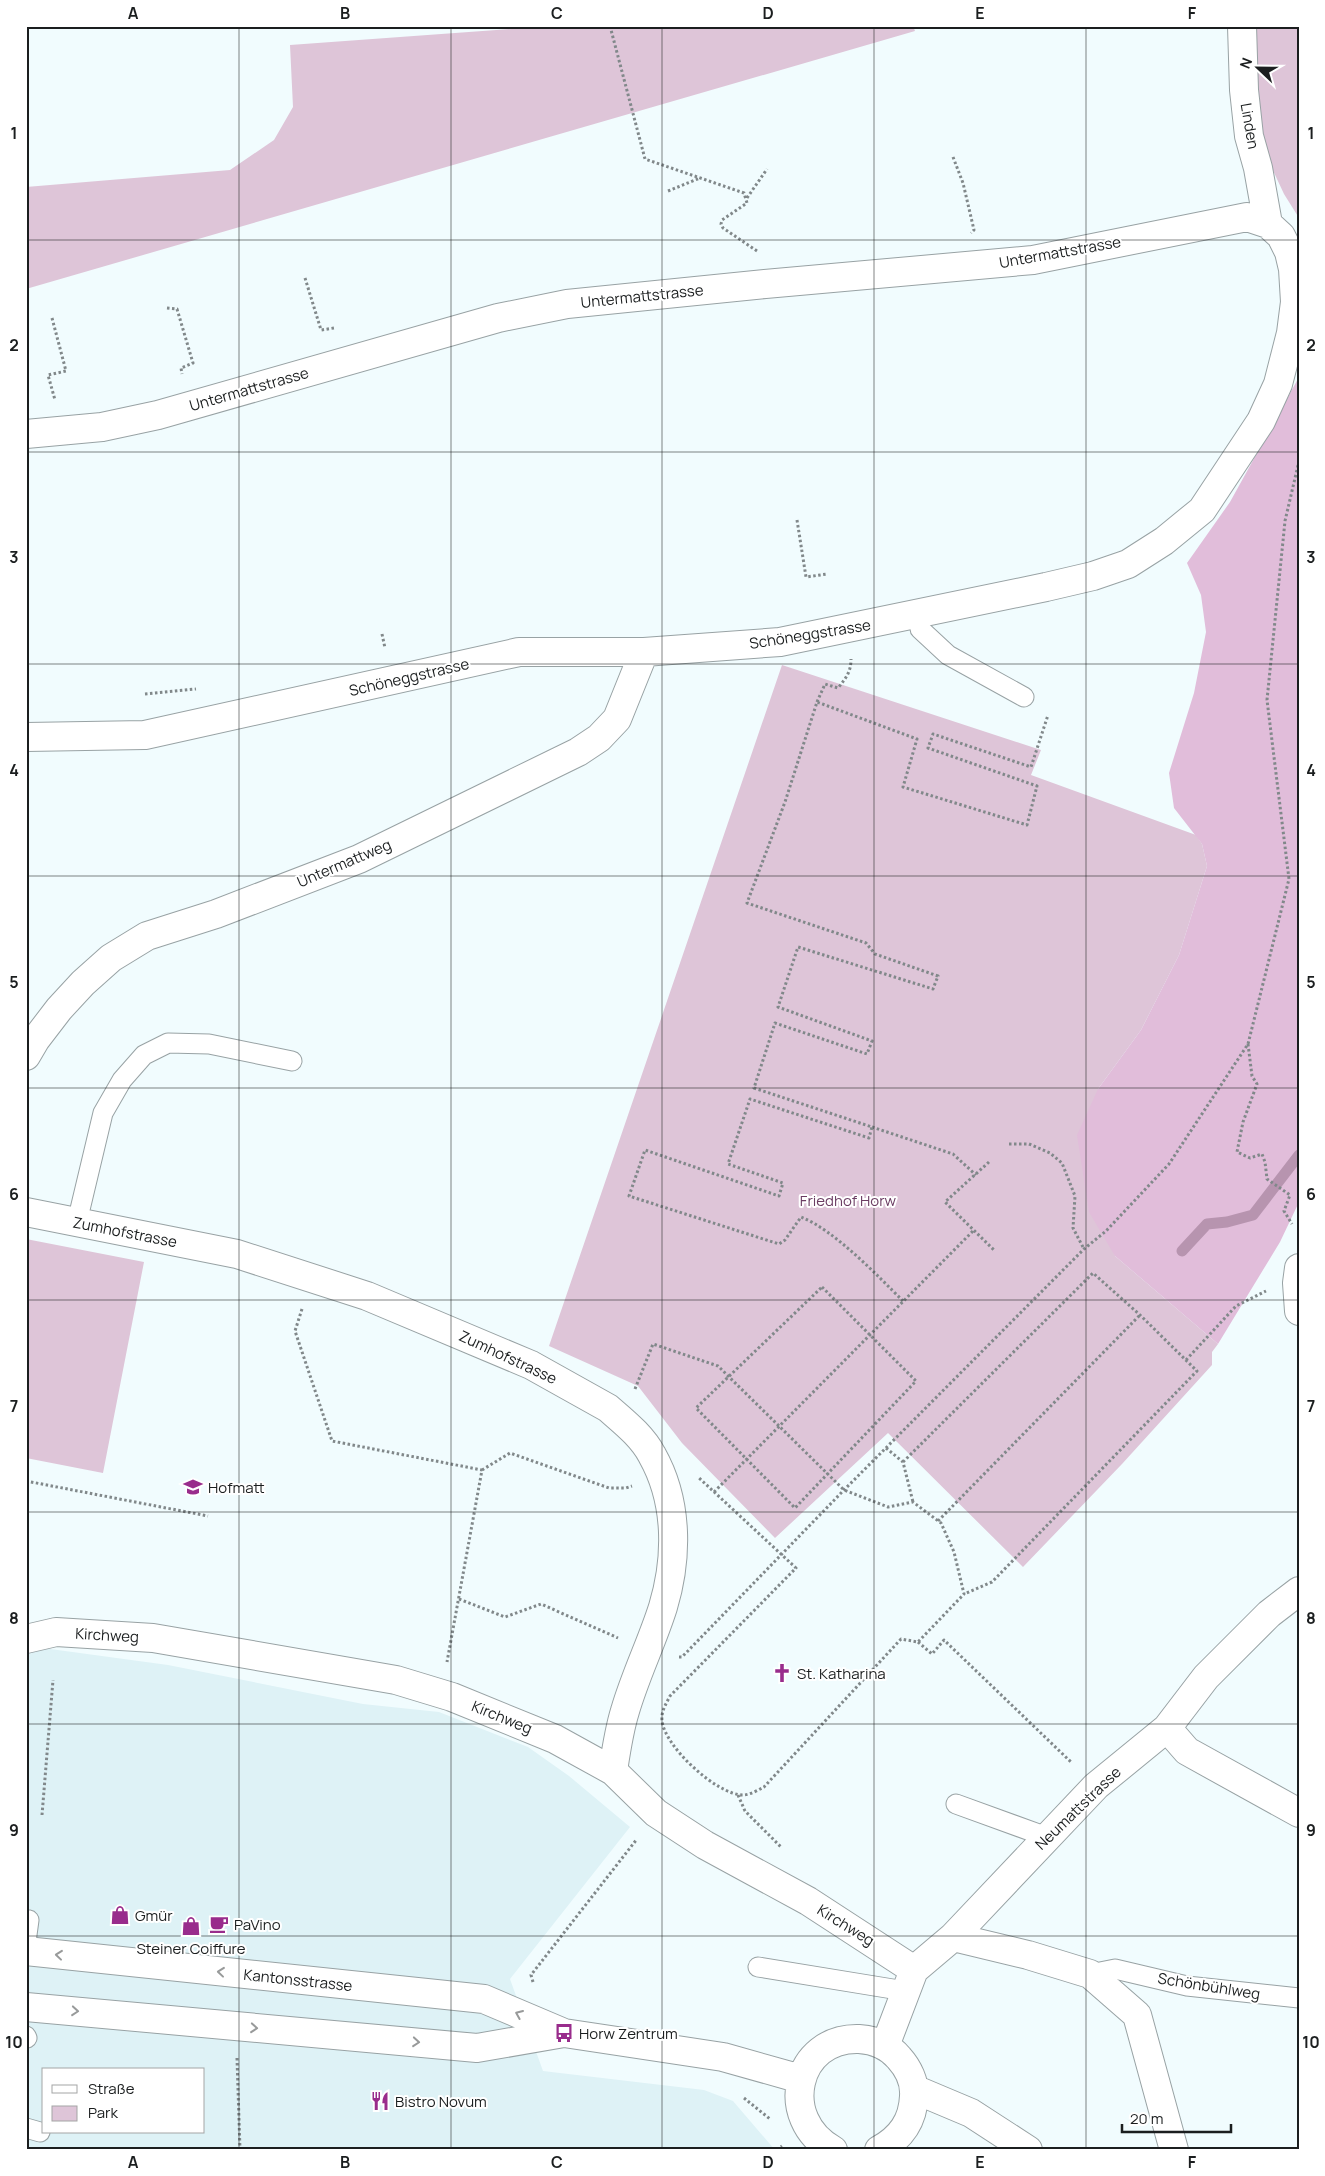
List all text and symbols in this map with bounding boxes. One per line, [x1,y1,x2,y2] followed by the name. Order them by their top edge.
[128,2,139,24] text: A
[340,2,350,24] text: B
[551,2,563,24] text: C
[762,2,774,24] text: D
[975,2,985,24] text: E
[1188,2,1197,24] text: F
[1232,42,1282,92] north arrow
[1235,55,1256,71] text: N
[1236,101,1264,151] street label: Linden
[10,122,18,144] text: 1
[1307,122,1315,144] text: 1
[997,231,1123,273] street label: Untermattstrasse
[580,279,705,313] street label: Untermattstrasse
[9,334,19,356] text: 2
[1306,334,1316,356] text: 2
[187,362,311,416] street label: Untermattstrasse
[9,546,19,568] text: 3
[1306,546,1316,568] text: 3
[748,614,872,654] street label: Schöneggstrasse
[347,653,471,701] street label: Schöneggstrasse
[9,759,19,781] text: 4
[1306,759,1316,781] text: 4
[294,834,394,892] street label: Untermattweg
[9,971,19,993] text: 5
[1306,971,1316,993] text: 5
[9,1183,19,1205] text: 6
[1306,1183,1316,1205] text: 6
[800,1190,897,1211] park label: Friedhof Horw
[71,1212,179,1252] street label: Zumhofstrasse
[456,1325,561,1389] street label: Zumhofstrasse
[10,1395,18,1417] text: 7
[1307,1395,1315,1417] text: 7
[182,1476,204,1498] school or university icon: Hofmatt
[208,1477,265,1498] place label: Hofmatt
[9,1607,19,1629] text: 8
[1306,1607,1316,1629] text: 8
[75,1623,139,1647] street label: Kirchweg
[771,1662,793,1684] church icon: St. Katharina
[797,1663,886,1684] place label: St. Katharina
[469,1695,535,1739] street label: Kirchweg
[1030,1761,1126,1854] street label: Neumattstrasse
[9,1819,19,1841] text: 9
[1306,1819,1316,1841] text: 9
[813,1899,879,1951] street label: Kirchweg
[109,1904,131,1926] shop icon: Gmür
[135,1905,173,1926] place label: Gmür
[208,1913,230,1935] cafe icon: PaVino
[234,1914,281,1935] place label: PaVino
[180,1915,202,1937] shop icon: Steiner Coiffure
[136,1938,246,1959] place label: Steiner Coiffure
[55,1950,63,1961] one-way arrow
[243,1964,354,1996] street label: Kantonsstrasse
[217,1967,225,1978] one-way arrow
[1156,1968,1262,2004] street label: Schönbühlweg
[71,2006,79,2017] one-way arrow
[515,2010,524,2020] one-way arrow
[250,2022,258,2033] one-way arrow
[553,2022,575,2044] bus stop icon: Horw Zentrum
[579,2023,678,2044] place label: Horw Zentrum
[5,2031,23,2053] text: 10
[1302,2031,1320,2053] text: 10
[412,2037,420,2048] one-way arrow
[42,2068,205,2134] legend
[88,2078,135,2099] text: Straße
[369,2090,391,2112] restaurant icon: Bistro Novum
[395,2091,487,2112] place label: Bistro Novum
[1122,2101,1231,2133] scale bar
[88,2102,118,2123] text: Park
[1130,2108,1163,2129] text: 20 m
[128,2151,139,2173] text: A
[340,2151,350,2173] text: B
[551,2151,563,2173] text: C
[762,2151,774,2173] text: D
[975,2151,985,2173] text: E
[1188,2151,1197,2173] text: F

